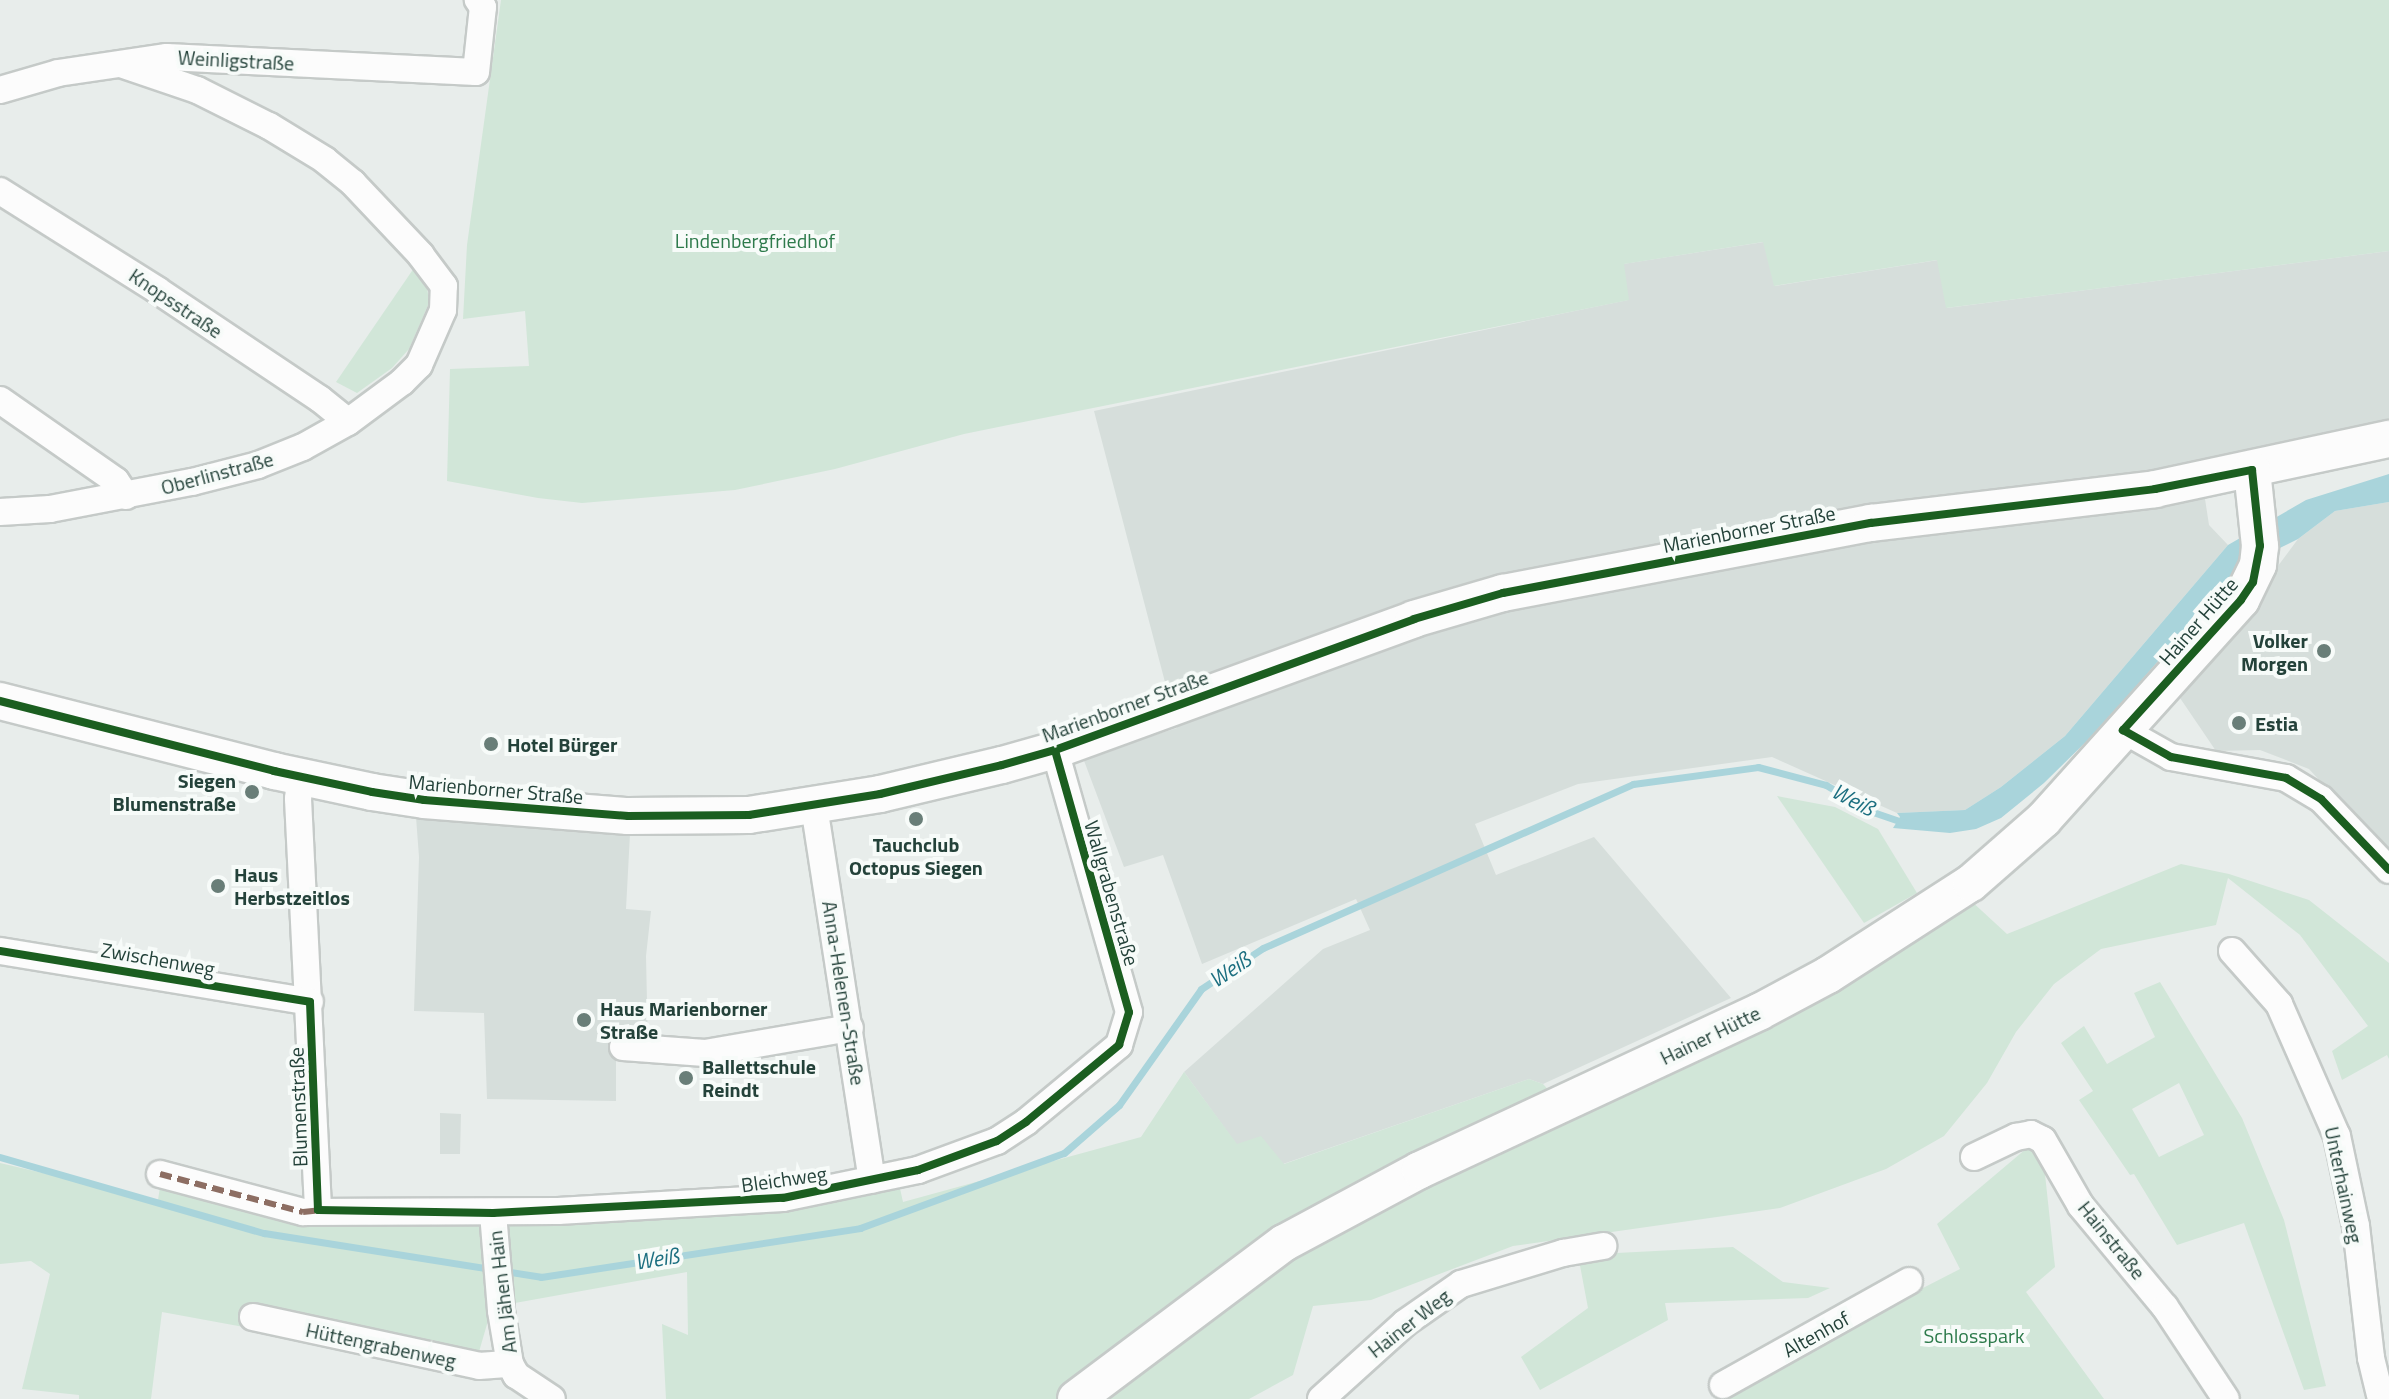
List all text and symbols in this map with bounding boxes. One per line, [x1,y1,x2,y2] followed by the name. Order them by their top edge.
[177,45,295,75] street label: Weinligstraße
[675,228,835,252] park label: Lindenbergfriedhof
[125,263,227,343] street label: Knopsstraße
[158,446,276,500] street label: Oberlinstraße
[1661,500,1837,558] street label: Marienborner Straße
[2153,572,2243,670] street label: Hainer Hütte
[2241,628,2308,675] place label: Volker Morgen
[2315,642,2333,660] marker: Volker Morgen
[1039,665,1211,747] street label: Marienborner Straße
[2255,711,2298,735] place label: Estia
[2230,714,2248,732] marker: Estia
[507,732,617,756] place label: Hotel Bürger
[482,735,500,753] marker: Hotel Bürger
[113,768,236,815] place label: Siegen Blumenstraße
[408,769,584,809] street label: Marienborner Straße
[1827,778,1879,822] water label: Weiß
[243,783,261,801] marker: Siegen Blumenstraße
[907,810,925,828] marker: Tauchclub Octopus Siegen
[1080,818,1144,968] street label: Wallgrabenstraße
[849,832,983,879] place label: Tauchclub Octopus Siegen
[234,862,350,909] place label: Haus Herbstzeitlos
[209,877,227,895] marker: Haus Herbstzeitlos
[818,899,870,1087] street label: Anna-Helenen-Straße
[99,937,217,981] street label: Zwischenweg
[1204,947,1256,993] water label: Weiß
[600,996,768,1043] place label: Haus Marienborner Straße
[1656,1000,1764,1070] street label: Hainer Hütte
[575,1011,593,1029] marker: Haus Marienborner Straße
[284,1047,312,1167] street label: Blumenstraße
[702,1054,816,1101] place label: Ballettschule Reindt
[677,1069,695,1087] marker: Ballettschule Reindt
[2320,1124,2368,1246] street label: Unterhainweg
[740,1161,828,1197] street label: Bleichweg
[2073,1196,2151,1284] street label: Hainstraße
[483,1229,521,1355] street label: Am Jähen Hain
[633,1242,681,1276] water label: Weiß
[1363,1283,1455,1363] street label: Hainer Weg
[1779,1306,1853,1362] street label: Altenhof
[304,1317,458,1373] street label: Hüttengrabenweg
[1923,1323,2025,1347] park label: Schlosspark

